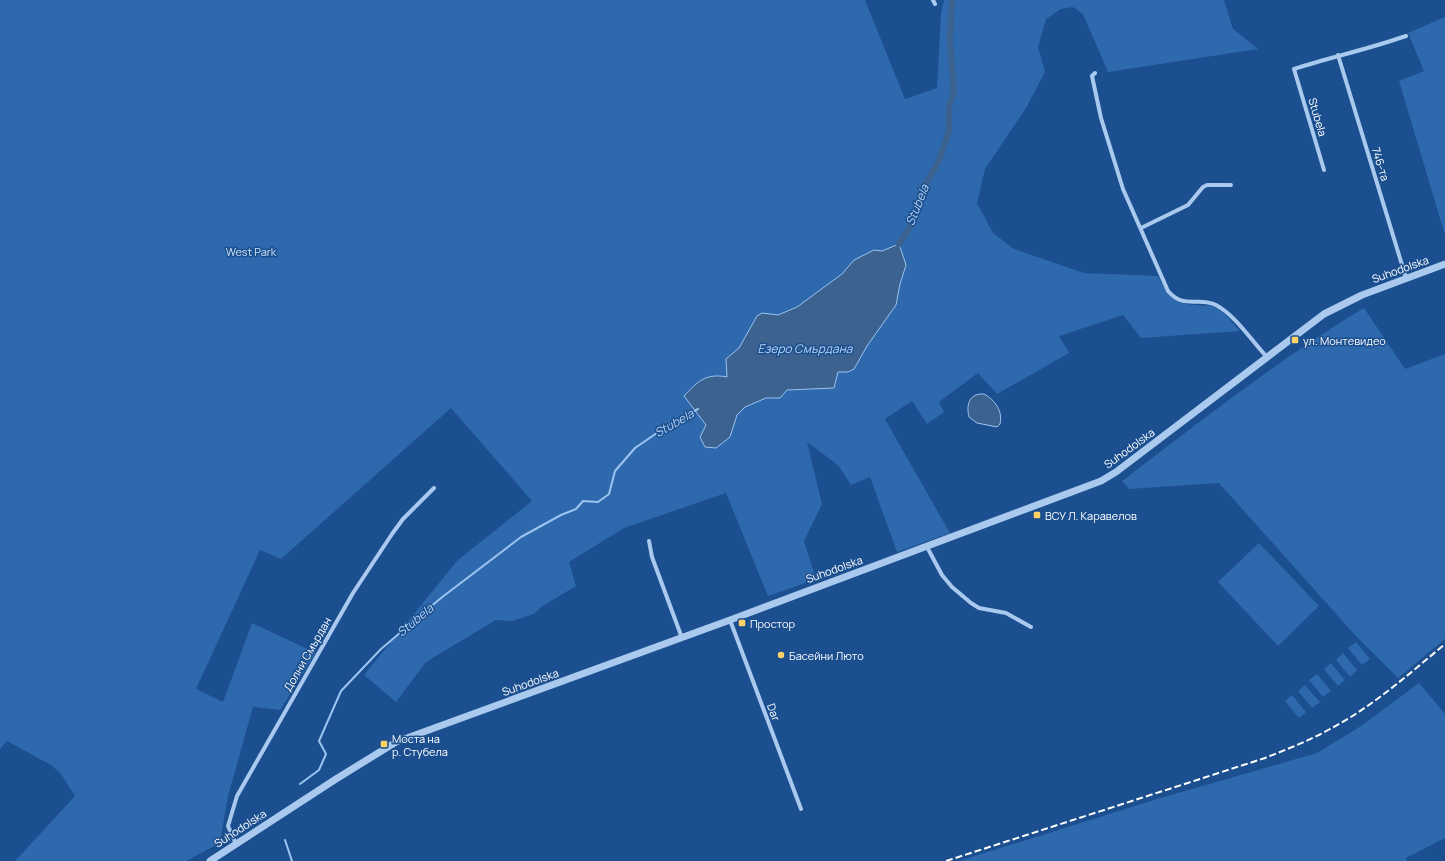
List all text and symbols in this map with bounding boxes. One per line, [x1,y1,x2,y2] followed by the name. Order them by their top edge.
[1305,96,1331,138] street label: Stubela
[1369,145,1393,183] street label: 746-та
[901,181,933,228] water label: Stubela
[226,244,277,259] park label: West Park
[1370,252,1430,286] street label: Suhodolska
[1303,333,1386,348] place label: ул. Монтевидео
[1290,335,1300,345] marker: ул. Монтевидео
[758,340,854,357] water label: Езеро Смърдана
[651,404,698,441] water label: Stubela
[1101,425,1157,471] street label: Suhodolska
[1045,508,1137,523] place label: ВСУ Л. Каравелов
[1032,510,1042,520] marker: ВСУ Л. Каравелов
[804,552,864,586] street label: Suhodolska
[393,599,438,640] water label: Stubela
[280,614,334,694] street label: Долни Смърдан
[750,616,796,631] place label: Простор
[737,618,747,628] marker: Простор
[789,648,864,663] place label: Басейни Люто
[776,650,786,660] marker: Басейни Люто
[500,665,560,699] street label: Suhodolska
[764,701,784,723] street label: Dar
[392,731,448,759] place label: Моста на р. Стубела
[379,739,389,749] marker: Моста на р. Стубела
[211,806,269,850] street label: Suhodolska

